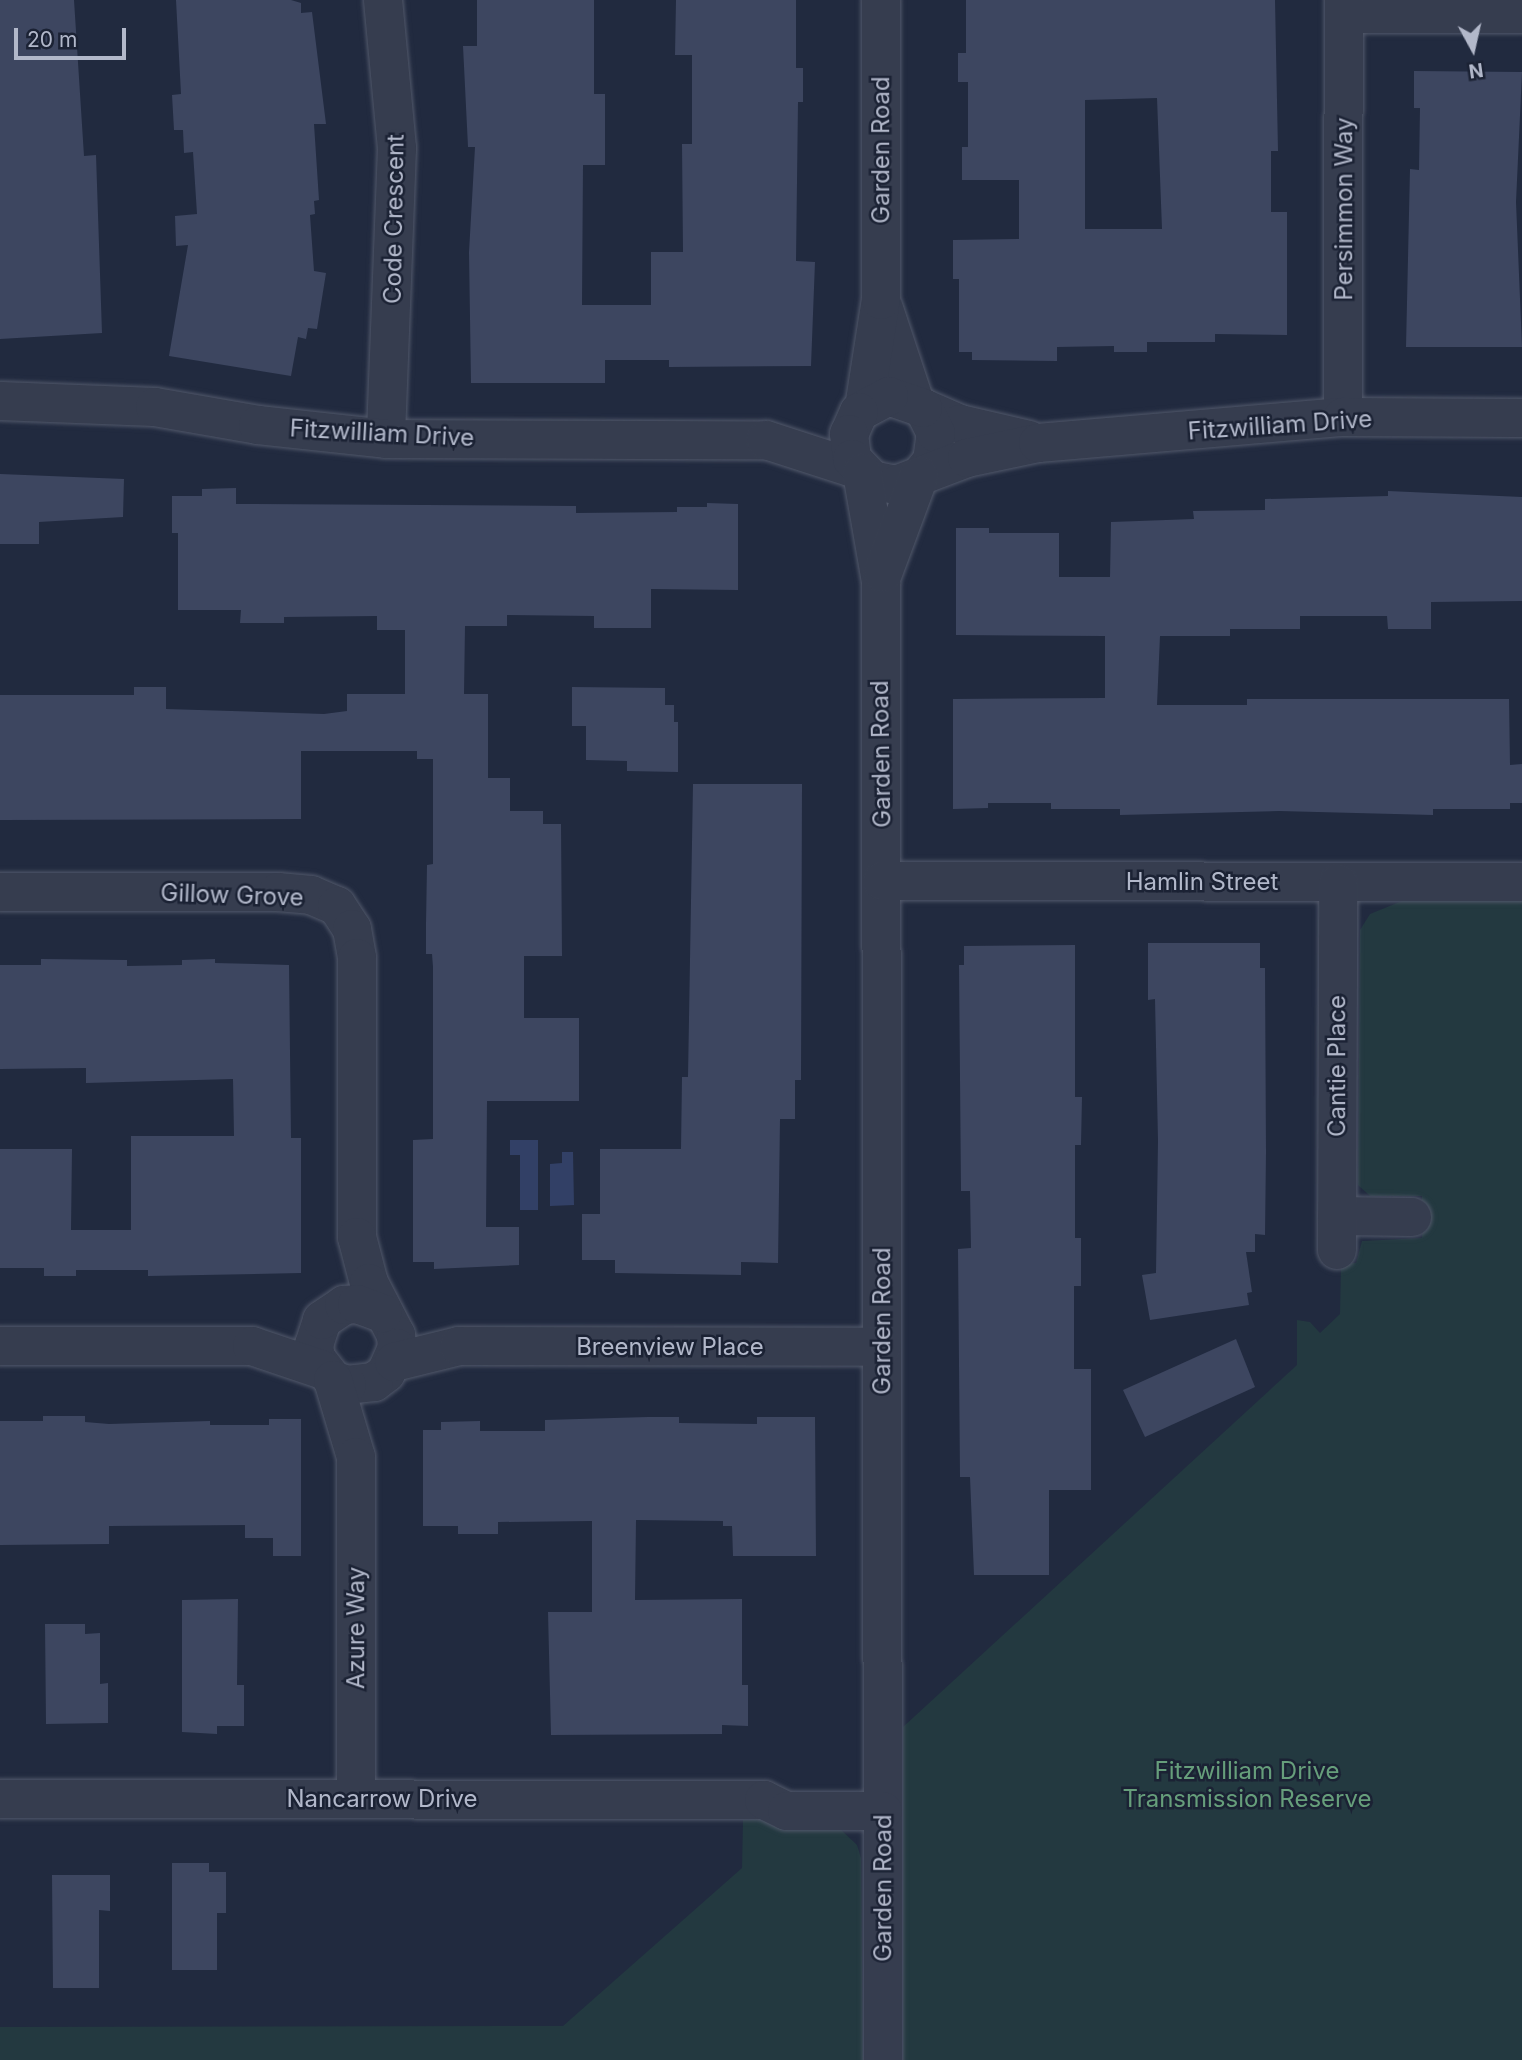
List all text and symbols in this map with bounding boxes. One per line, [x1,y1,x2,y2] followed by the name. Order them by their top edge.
[18,14,130,58] scale bar
[1438,14,1508,84] north arrow
[27,27,77,52] text: 20 m
[1467,58,1485,83] text: N
[867,76,895,224] street label: Garden Road
[1330,117,1358,301] street label: Persimmon Way
[378,134,410,304] street label: Code Crescent
[1187,404,1373,446] street label: Fitzwilliam Drive
[289,414,475,452] street label: Fitzwilliam Drive
[865,680,897,828] street label: Garden Road
[1126,868,1278,896] street label: Hamlin Street
[160,878,304,912] street label: Gillow Grove
[1323,995,1351,1137] street label: Cantie Place
[868,1247,896,1395] street label: Garden Road
[576,1333,764,1361] street label: Breenview Place
[342,1567,370,1689] street label: Azure Way
[1123,1757,1371,1813] park label: Fitzwilliam Drive Transmission Reserve
[286,1785,478,1813] street label: Nancarrow Drive
[869,1814,897,1962] street label: Garden Road

